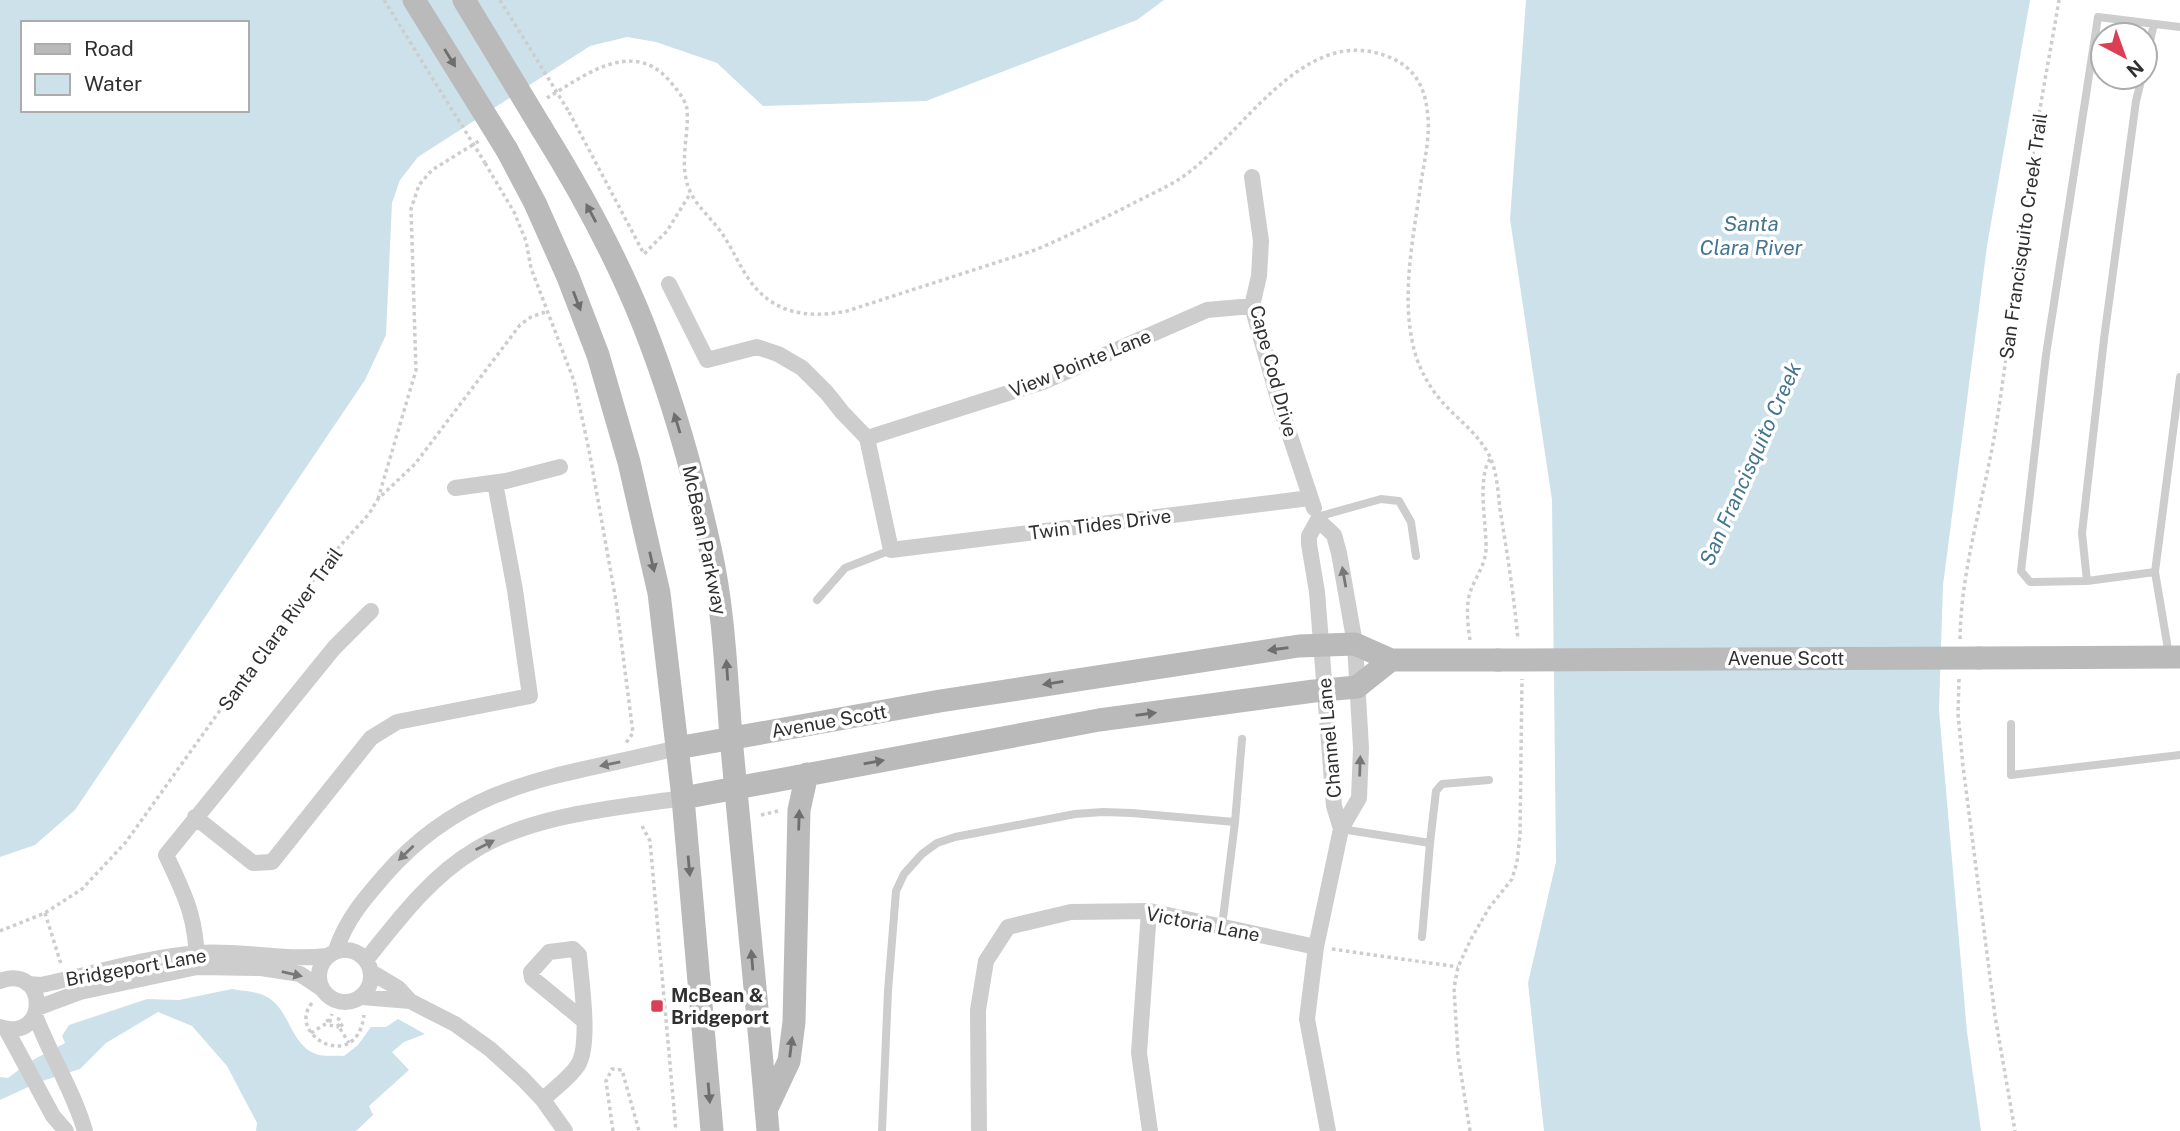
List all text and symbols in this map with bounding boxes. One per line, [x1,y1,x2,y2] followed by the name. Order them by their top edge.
[21,21,248,112] legend
[2089,21,2159,91] north arrow
[84,36,134,61] text: Road
[444,49,457,68] one-way arrow
[2122,56,2148,82] text: N
[84,71,142,96] text: Water
[1995,111,2051,361] street label: San Francisquito Creek Trail
[585,203,596,223] one-way arrow
[1699,211,1804,260] water label: Santa Clara River
[572,290,583,311] one-way arrow
[1246,303,1302,439] street label: Cape Cod Drive
[1006,325,1154,401] street label: View Pointe Lane
[1694,358,1806,569] water label: San Francisquito Creek
[672,412,682,433] one-way arrow
[678,463,732,617] street label: McBean Parkway
[1028,504,1172,544] street label: Twin Tides Drive
[213,543,347,715] street label: Santa Clara River Trail
[647,551,658,573] one-way arrow
[1338,566,1349,588] one-way arrow
[1266,644,1288,655] one-way arrow
[1728,647,1844,669] street label: Avenue Scott
[721,658,732,680] one-way arrow
[1313,677,1345,799] street label: Channel Lane
[1042,678,1064,689] one-way arrow
[770,700,888,742] street label: Avenue Scott
[1135,708,1157,719] one-way arrow
[1355,755,1366,777] one-way arrow
[863,756,885,767] one-way arrow
[599,758,621,769] one-way arrow
[794,808,805,830] one-way arrow
[475,839,494,851] one-way arrow
[397,845,414,862] one-way arrow
[684,855,695,877] one-way arrow
[1144,902,1262,946] street label: Victoria Lane
[64,944,208,990] street label: Bridgeport Lane
[747,949,758,971] one-way arrow
[282,969,304,980] one-way arrow
[671,984,769,1028] place label: McBean & Bridgeport
[649,998,665,1014] marker: McBean & Bridgeport
[785,1036,796,1058] one-way arrow
[704,1082,715,1104] one-way arrow

